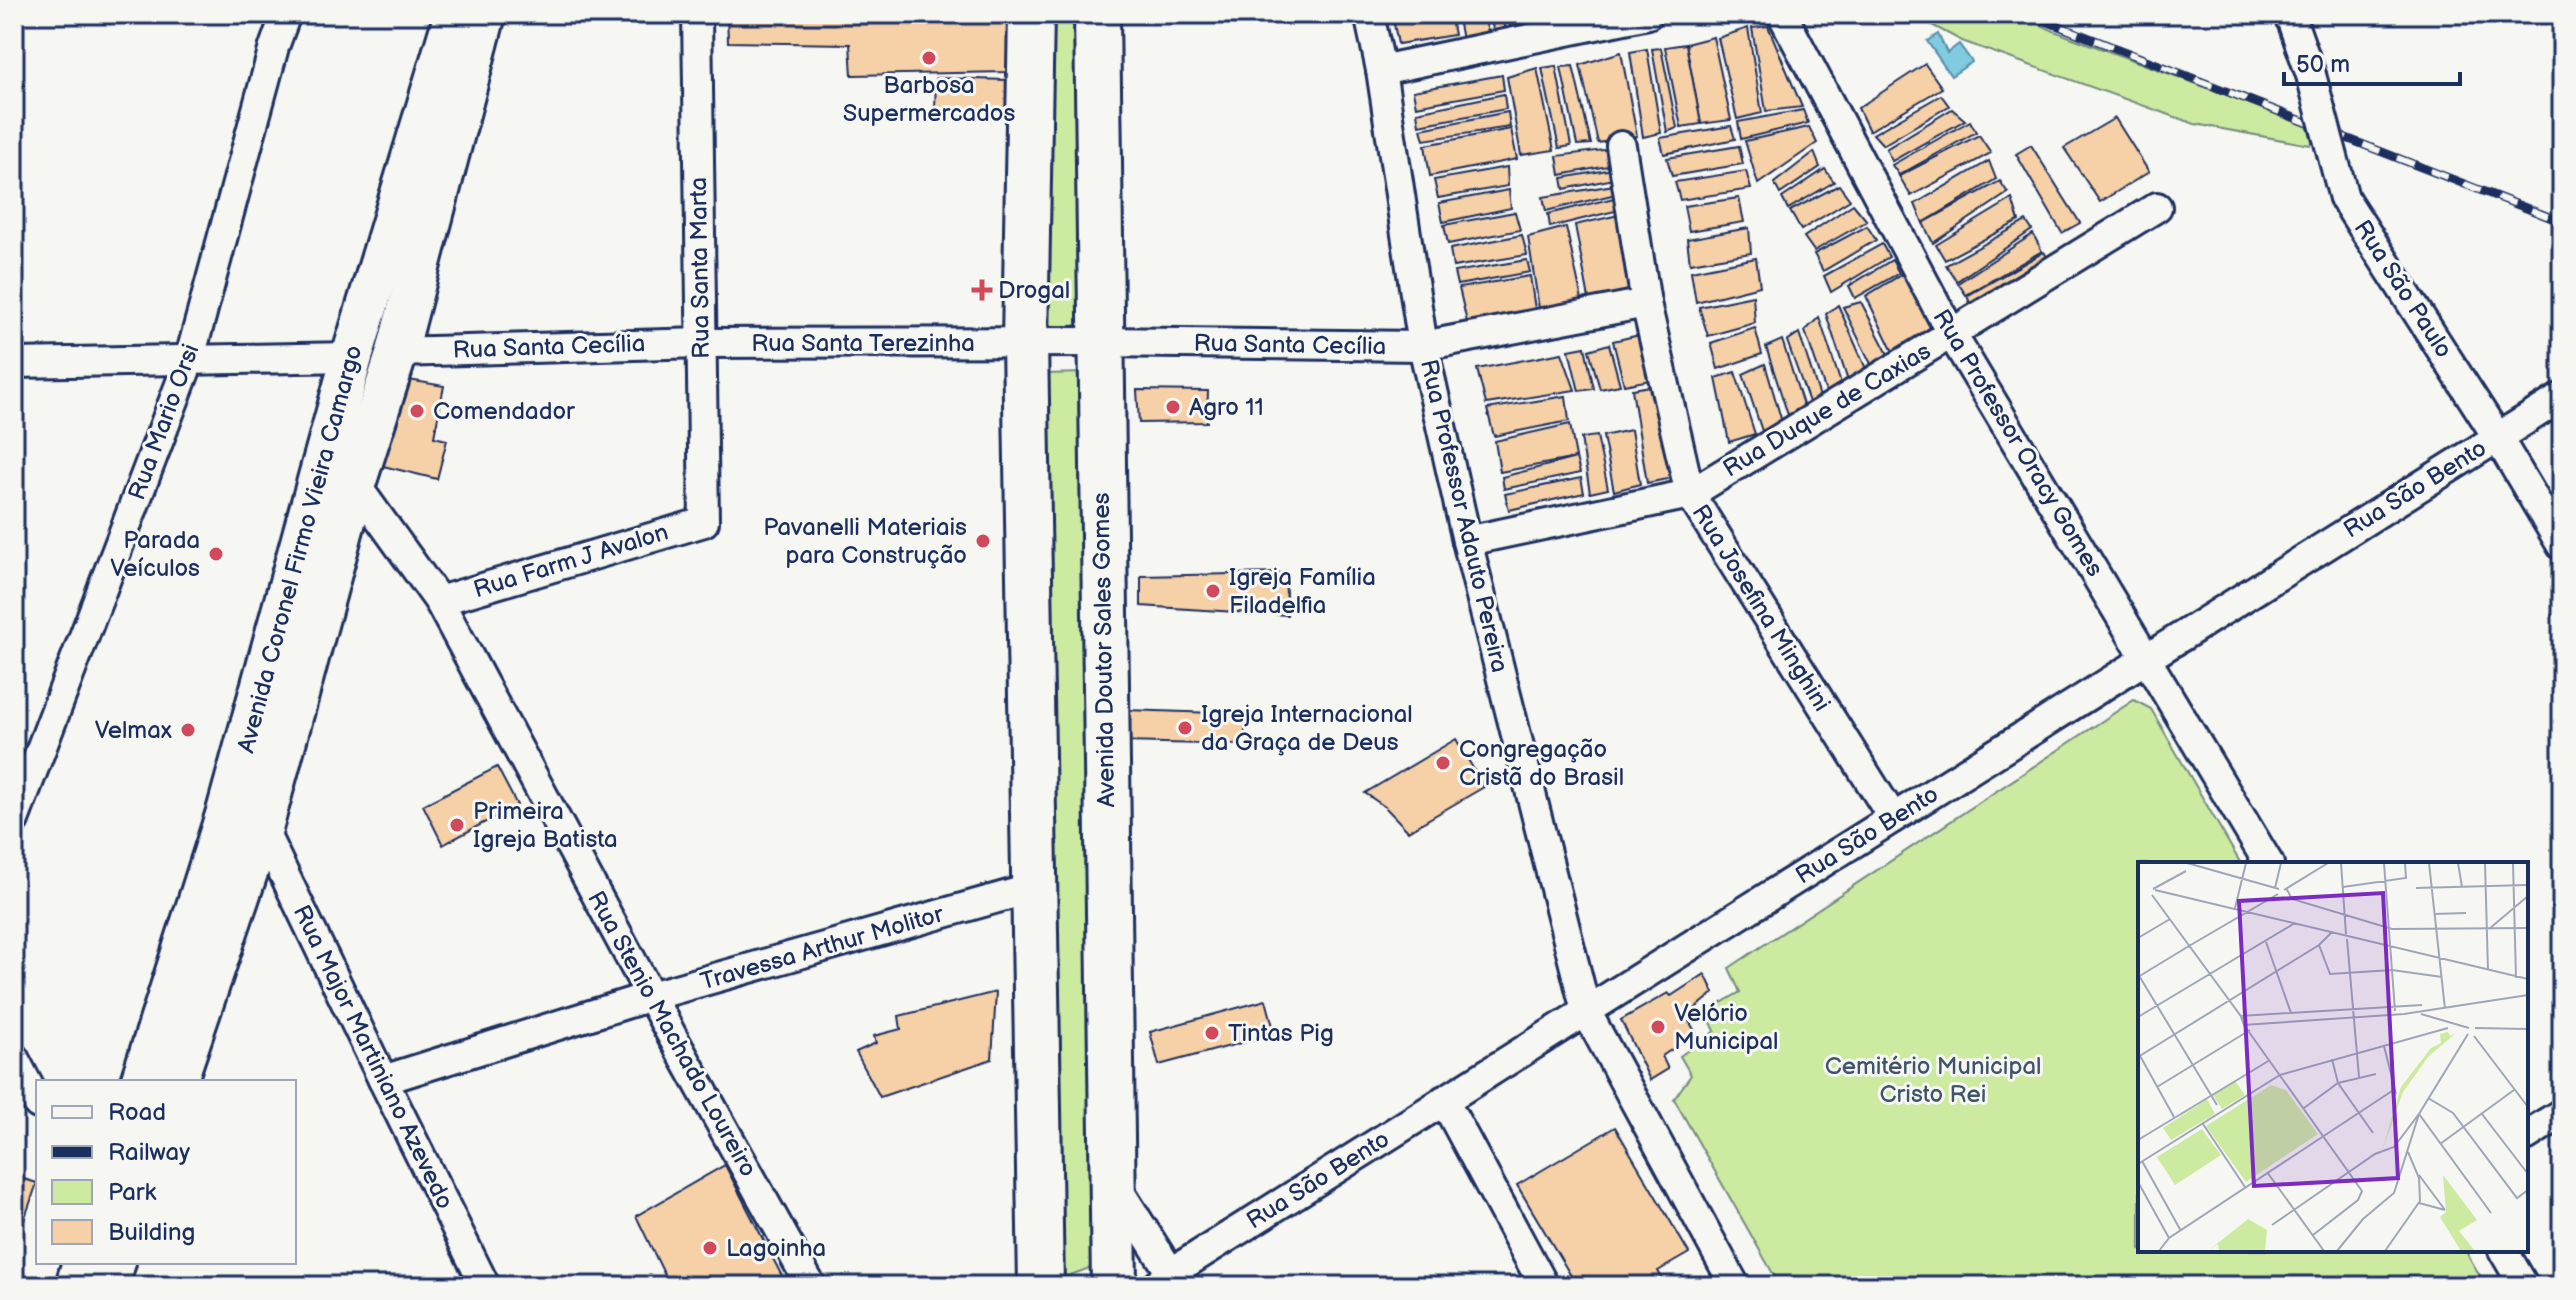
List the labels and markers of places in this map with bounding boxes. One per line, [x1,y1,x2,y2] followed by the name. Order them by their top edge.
[920,49,938,67] marker: Barbosa Supermercados
[843,71,1015,128] place label: Barbosa Supermercados
[998,276,1070,305] place label: Drogal
[973,281,991,299] marker: Drogal
[1189,393,1264,422] place label: Agro 11
[433,397,575,426] place label: Comendador
[1164,398,1182,416] marker: Agro 11
[408,402,426,420] marker: Comendador
[763,513,967,570] place label: Pavanelli Materiais para Construção
[110,526,200,583] place label: Parada Veículos
[974,532,992,550] marker: Pavanelli Materiais para Construção
[207,545,225,563] marker: Parada Veículos
[1229,563,1376,620] place label: Igreja Família Filadelfia
[1204,582,1222,600] marker: Igreja Família Filadelfia
[1201,700,1413,757] place label: Igreja Internacional da Graça de Deus
[95,716,172,745] place label: Velmax
[1176,719,1194,737] marker: Igreja Internacional da Graça de Deus
[179,721,197,739] marker: Velmax
[1459,735,1624,792] place label: Congregação Cristã do Brasil
[1434,754,1452,772] marker: Congregação Cristã do Brasil
[473,797,618,854] place label: Primeira Igreja Batista
[448,816,466,834] marker: Primeira Igreja Batista
[1674,999,1778,1056] place label: Velório Municipal
[1649,1018,1667,1036] marker: Velório Municipal
[1228,1019,1334,1048] place label: Tintas Pig
[1203,1024,1221,1042] marker: Tintas Pig
[726,1234,826,1263] place label: Lagoinha
[701,1239,719,1257] marker: Lagoinha

